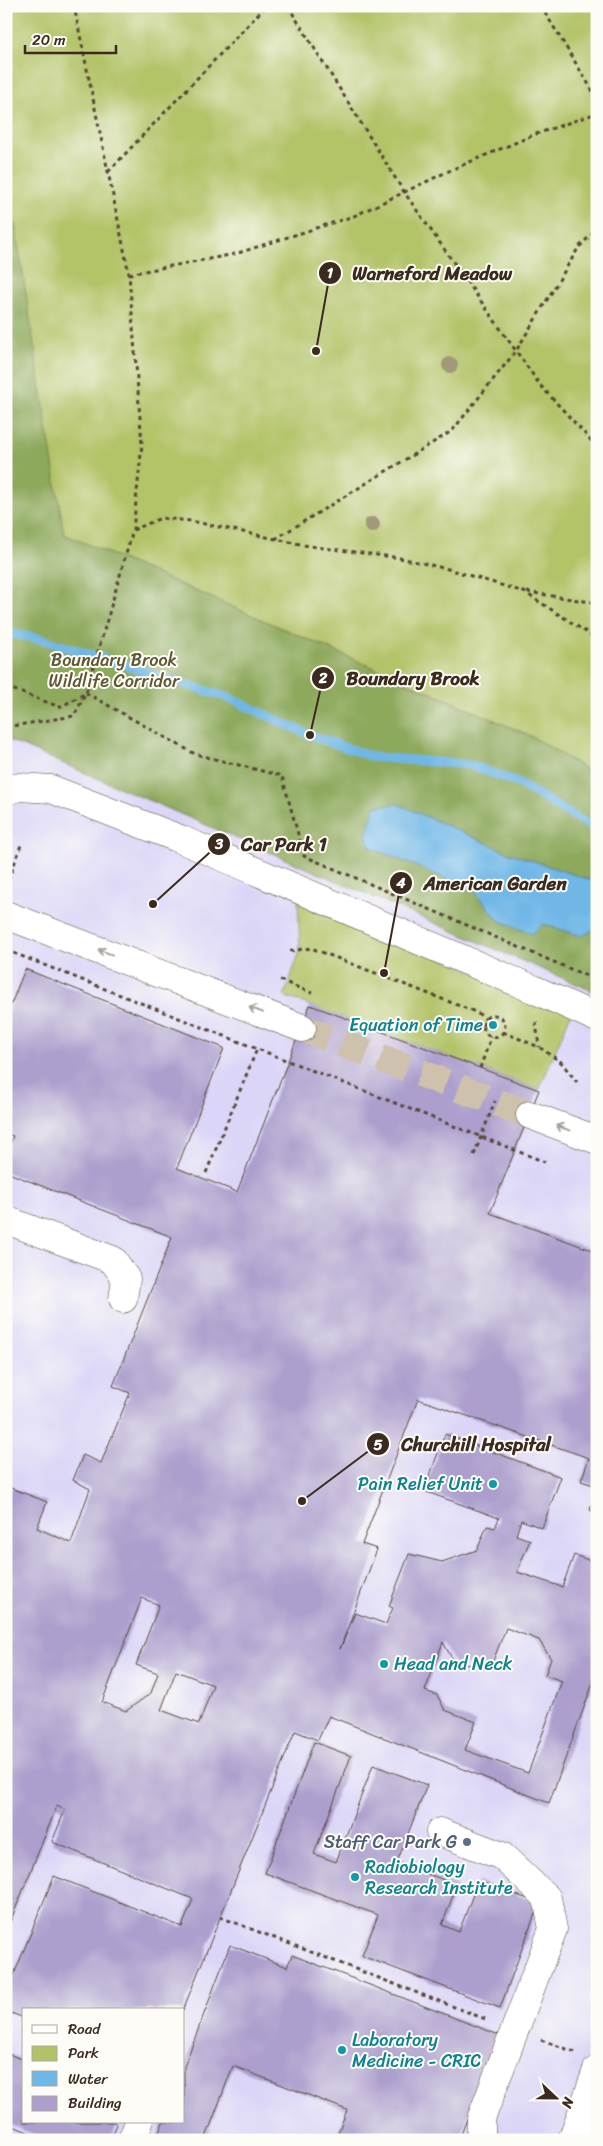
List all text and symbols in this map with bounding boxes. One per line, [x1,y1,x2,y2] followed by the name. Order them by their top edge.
[25,22,116,54] scale bar
[32,27,66,53] text: 20 m
[317,256,522,290] callout: Warneford Meadow
[352,257,513,290] text: Warneford Meadow
[327,260,334,286] text: 1
[49,644,181,697] park label: Boundary Brook Wildlife Corridor
[311,661,489,695] callout: Boundary Brook
[346,662,480,695] text: Boundary Brook
[318,665,328,691] text: 2
[206,827,337,861] callout: Car Park 1
[240,828,327,861] text: Car Park 1
[214,831,224,857] text: 3
[388,866,577,900] callout: American Garden
[422,867,567,900] text: American Garden
[395,870,406,896] text: 4
[97,947,113,956] one-way arrow
[249,1005,264,1014] one-way arrow
[349,1009,483,1041] place label: Equation of Time
[487,1019,499,1031] marker: Equation of Time
[556,1122,571,1131] one-way arrow
[366,1427,561,1461] callout: Churchill Hospital
[400,1428,552,1461] text: Churchill Hospital
[373,1432,383,1458] text: 5
[358,1468,483,1500] place label: Pain Relief Unit
[487,1478,499,1490] marker: Pain Relief Unit
[394,1648,513,1680] place label: Head and Neck
[378,1658,390,1670] marker: Head and Neck
[324,1826,458,1858] place label: Staff Car Park G
[461,1836,473,1848] marker: Staff Car Park G
[365,1851,513,1904] place label: Radiobiology Research Institute
[349,1871,361,1883] marker: Radiobiology Research Institute
[22,2008,185,2124] legend
[68,2016,101,2042] text: Road
[352,2024,481,2077] place label: Laboratory Medicine - CRIC
[68,2040,99,2066] text: Park
[336,2044,348,2056] marker: Laboratory Medicine - CRIC
[68,2066,108,2092] text: Water
[530,2074,580,2124] north arrow
[68,2090,122,2116] text: Building
[554,2093,581,2112] text: N

